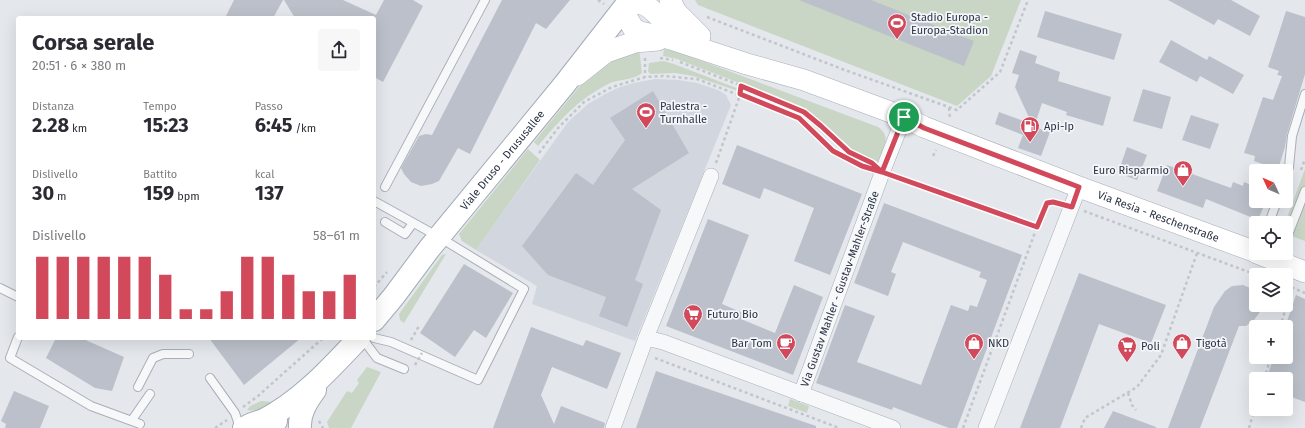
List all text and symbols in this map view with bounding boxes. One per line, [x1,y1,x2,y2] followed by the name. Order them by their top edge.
[911,11,988,37] place label: Stadio Europa - Europa-Stadion
[886,12,908,40] sports icon: Stadio Europa - Europa-Stadion
[32,29,155,56] text: Corsa serale
[318,29,360,71] button: share
[32,58,126,73] text: 20:51 · 6 × 380 m
[32,100,74,113] text: Distanza
[143,100,177,113] text: Tempo
[255,100,283,113] text: Passo
[660,100,707,126] place label: Palestra - Turnhalle
[887,100,921,134] pin
[635,101,657,129] sports icon: Palestra - Turnhalle
[893,106,915,128] icon: arrive
[458,108,547,213] street label: Viale Druso - Drususallee
[32,113,69,137] text: 2.28
[143,113,189,137] text: 15:23
[255,113,292,137] text: 6:45
[1019,115,1041,143] fuel station icon: Api-Ip
[1044,120,1074,133] place label: Api-Ip
[69,122,87,135] text: km
[292,122,316,135] text: /km
[1172,159,1194,187] shop icon: Euro Risparmio
[1093,164,1169,177] place label: Euro Risparmio
[1249,164,1293,208] north arrow
[1249,164,1293,416] map controls
[32,168,78,181] text: Dislivello
[143,168,177,181] text: Battito
[255,168,274,181] text: kcal
[32,181,54,205] text: 30
[143,181,174,205] text: 159
[255,181,284,205] text: 137
[1096,188,1221,245] street label: Via Resia - Reschenstraße
[798,189,882,389] street label: Via Gustav Mahler - Gustav-Mahler-Straße
[54,190,66,203] text: m
[174,190,200,203] text: bpm
[1249,216,1293,260] button: locate
[32,228,86,243] text: Dislivello
[313,228,360,243] text: 58–61 m
[1249,268,1293,312] button: layers
[682,303,704,331] supermarket icon: Futuro Bio
[707,308,758,321] place label: Futuro Bio
[1249,320,1293,364] button: +
[775,332,797,360] cafe icon: Bar Tom
[963,332,985,360] shop icon: NKD
[1171,332,1193,360] shop icon: Tigotà
[1116,335,1138,363] supermarket icon: Poli
[731,337,772,350] place label: Bar Tom
[988,337,1009,350] place label: NKD
[1196,337,1227,350] place label: Tigotà
[1141,340,1160,353] place label: Poli
[1249,372,1293,416] button: −

